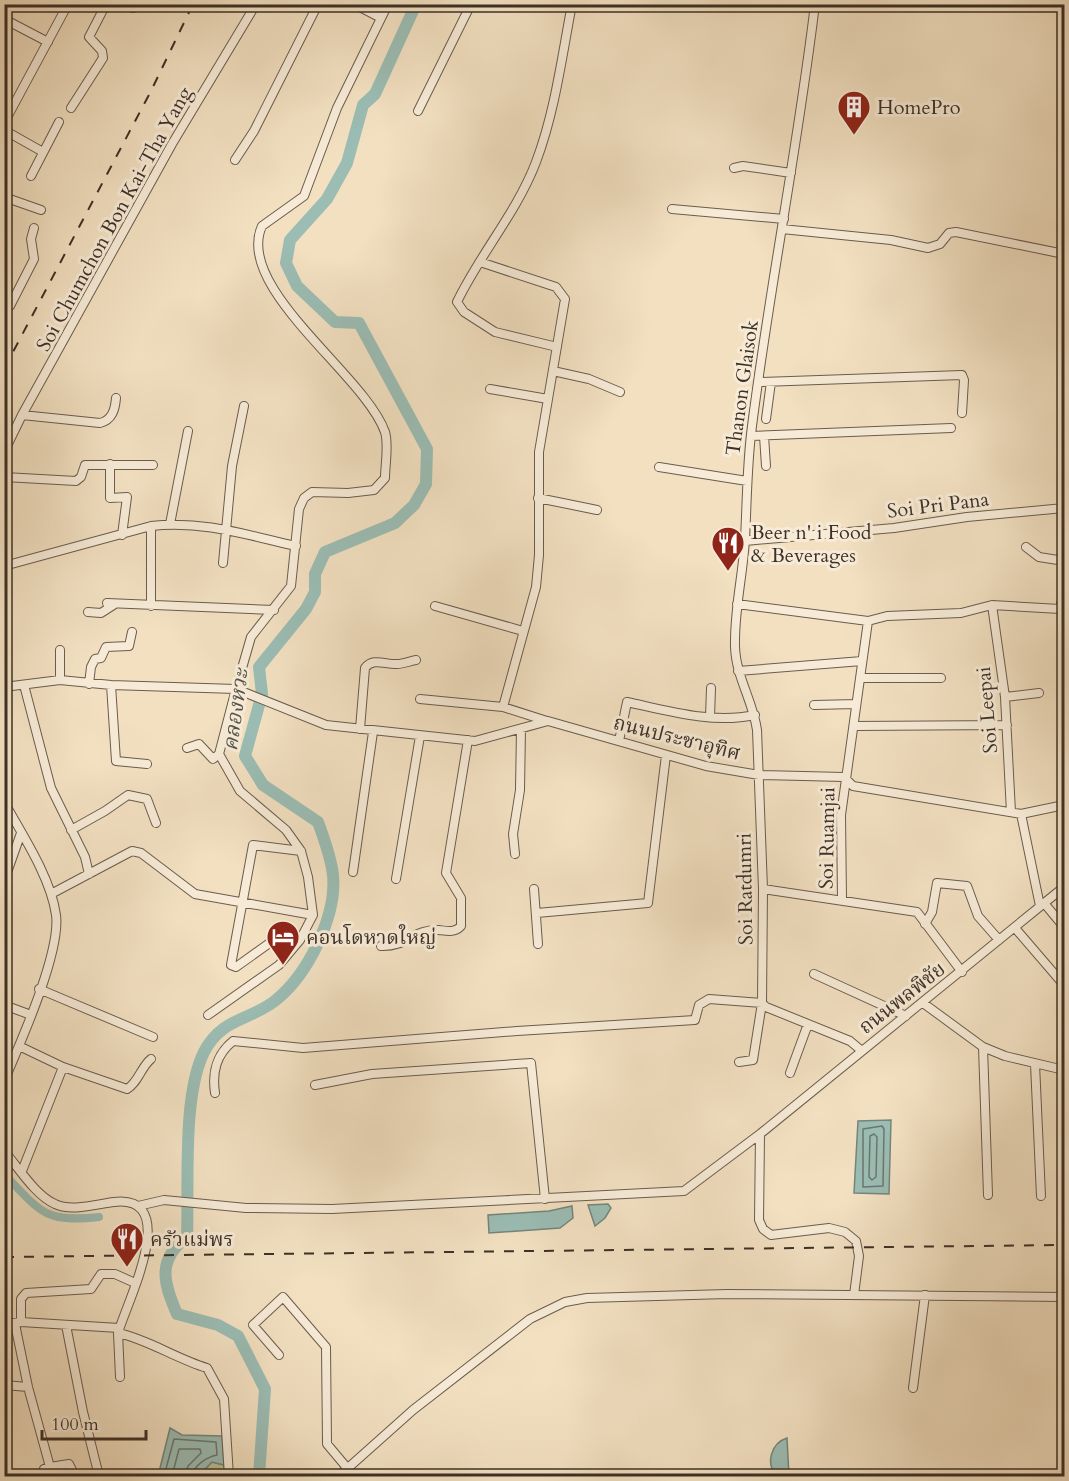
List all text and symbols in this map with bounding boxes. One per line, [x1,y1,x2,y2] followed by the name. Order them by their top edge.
[30,81,199,356] street label: Soi Chumchon Bon Kai-Tha Yang
[836,89,872,136] building icon: HomePro
[877,94,961,121] place label: HomePro
[719,318,765,458] street label: Thanon Glaisok
[886,485,991,525] street label: Soi Pri Pana
[751,519,872,569] place label: Beer n' i Food & Beverages
[710,525,746,572] restaurant icon: Beer n' i Food & Beverages
[216,665,256,753] water label: คลองหวะ
[970,665,1004,755] street label: Soi Leepai
[611,709,743,767] street label: ถนนประชาอุทิศ
[813,786,841,889] street label: Soi Ruamjai
[731,832,759,945] street label: Soi Ratdumri
[265,919,301,966] hotel icon: คอนโดหาดใหญ่
[306,923,436,951] place label: คอนโดหาดใหญ่
[853,956,951,1040] street label: ถนนพลพิชัย
[109,1221,145,1268] restaurant icon: ครัวแม่พร
[150,1226,233,1253] place label: ครัวแม่พร
[42,1403,146,1441] scale bar
[51,1412,99,1437] text: 100 m

